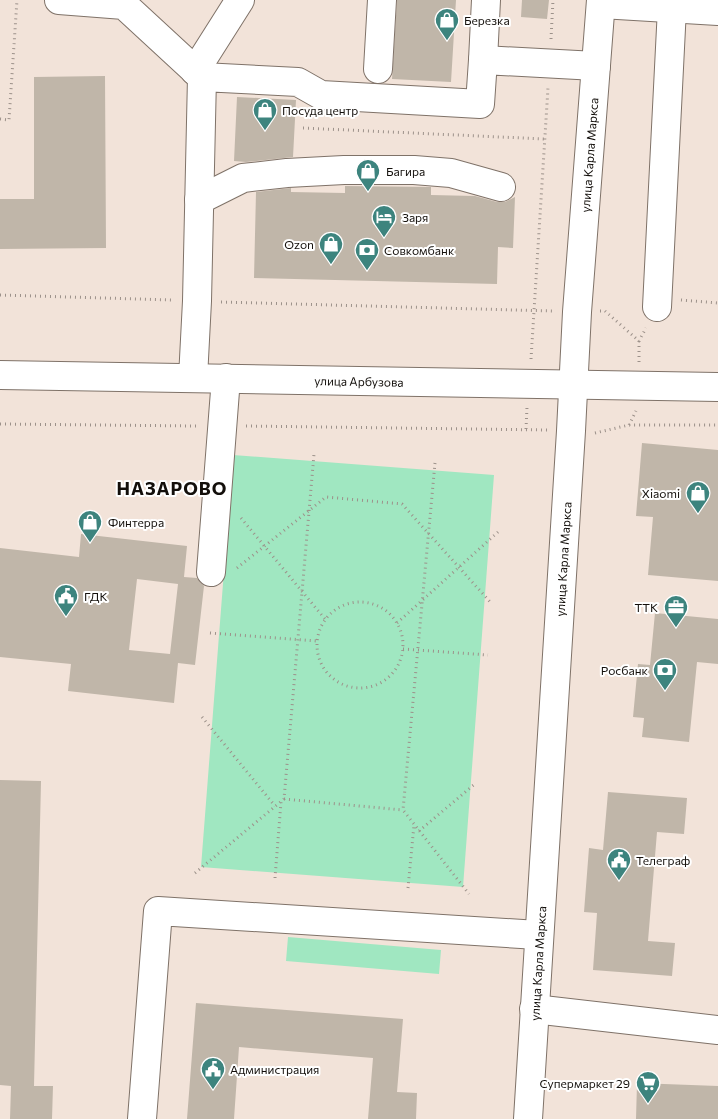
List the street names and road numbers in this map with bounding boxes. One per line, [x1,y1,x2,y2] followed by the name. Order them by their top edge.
[578,97,600,213] street label: улица Карла Маркса
[314,373,404,389] street label: улица Арбузова
[552,501,574,617] street label: улица Карла Маркса
[527,906,548,1021] street label: улица Карла Маркса

